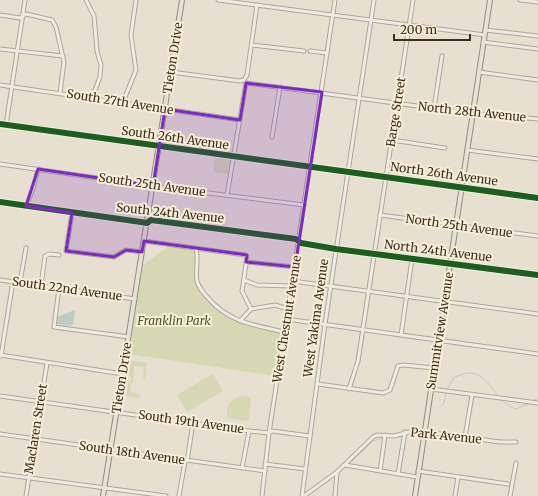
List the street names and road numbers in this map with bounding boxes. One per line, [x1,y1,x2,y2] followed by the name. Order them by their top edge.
[159,21,186,95] street label: Tieton Drive
[383,76,408,148] street label: Barge Street
[66,86,175,117] street label: South 27th Avenue
[417,98,527,125] street label: North 28th Avenue
[120,123,230,152] street label: South 26th Avenue
[389,159,499,188] street label: North 26th Avenue
[98,170,207,199] street label: South 25th Avenue
[115,199,225,226] street label: South 24th Avenue
[405,211,513,240] street label: North 25th Avenue
[383,236,493,265] street label: North 24th Avenue
[269,254,304,385] street label: West Chestnut Avenue
[300,258,331,379] street label: West Yakima Avenue
[423,271,456,391] street label: Summitview Avenue
[11,273,123,304] street label: South 22nd Avenue
[108,341,135,415] street label: Tieton Drive
[21,383,50,475] street label: Maclaren Street
[137,407,245,436] street label: South 19th Avenue
[410,424,482,447] street label: Park Avenue
[78,438,186,467] street label: South 18th Avenue

